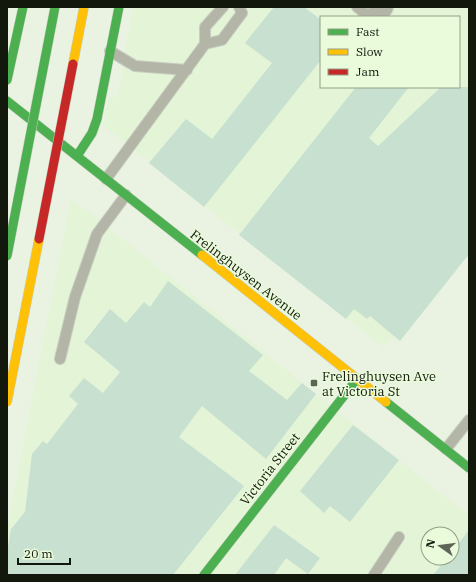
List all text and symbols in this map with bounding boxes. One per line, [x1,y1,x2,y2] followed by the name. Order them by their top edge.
[320,16,460,88] legend
[356,24,380,39] text: Fast
[356,44,383,59] text: Slow
[356,64,380,79] text: Jam
[187,226,305,324] street label: Frelinghuysen Avenue
[322,368,436,400] place label: Frelinghuysen Ave at Victoria St
[309,378,319,388] marker: Frelinghuysen Ave at Victoria St
[236,429,304,509] street label: Victoria Street
[420,526,460,566] north arrow
[422,537,438,549] text: N
[18,540,70,566] scale bar
[24,546,53,561] text: 20 m

